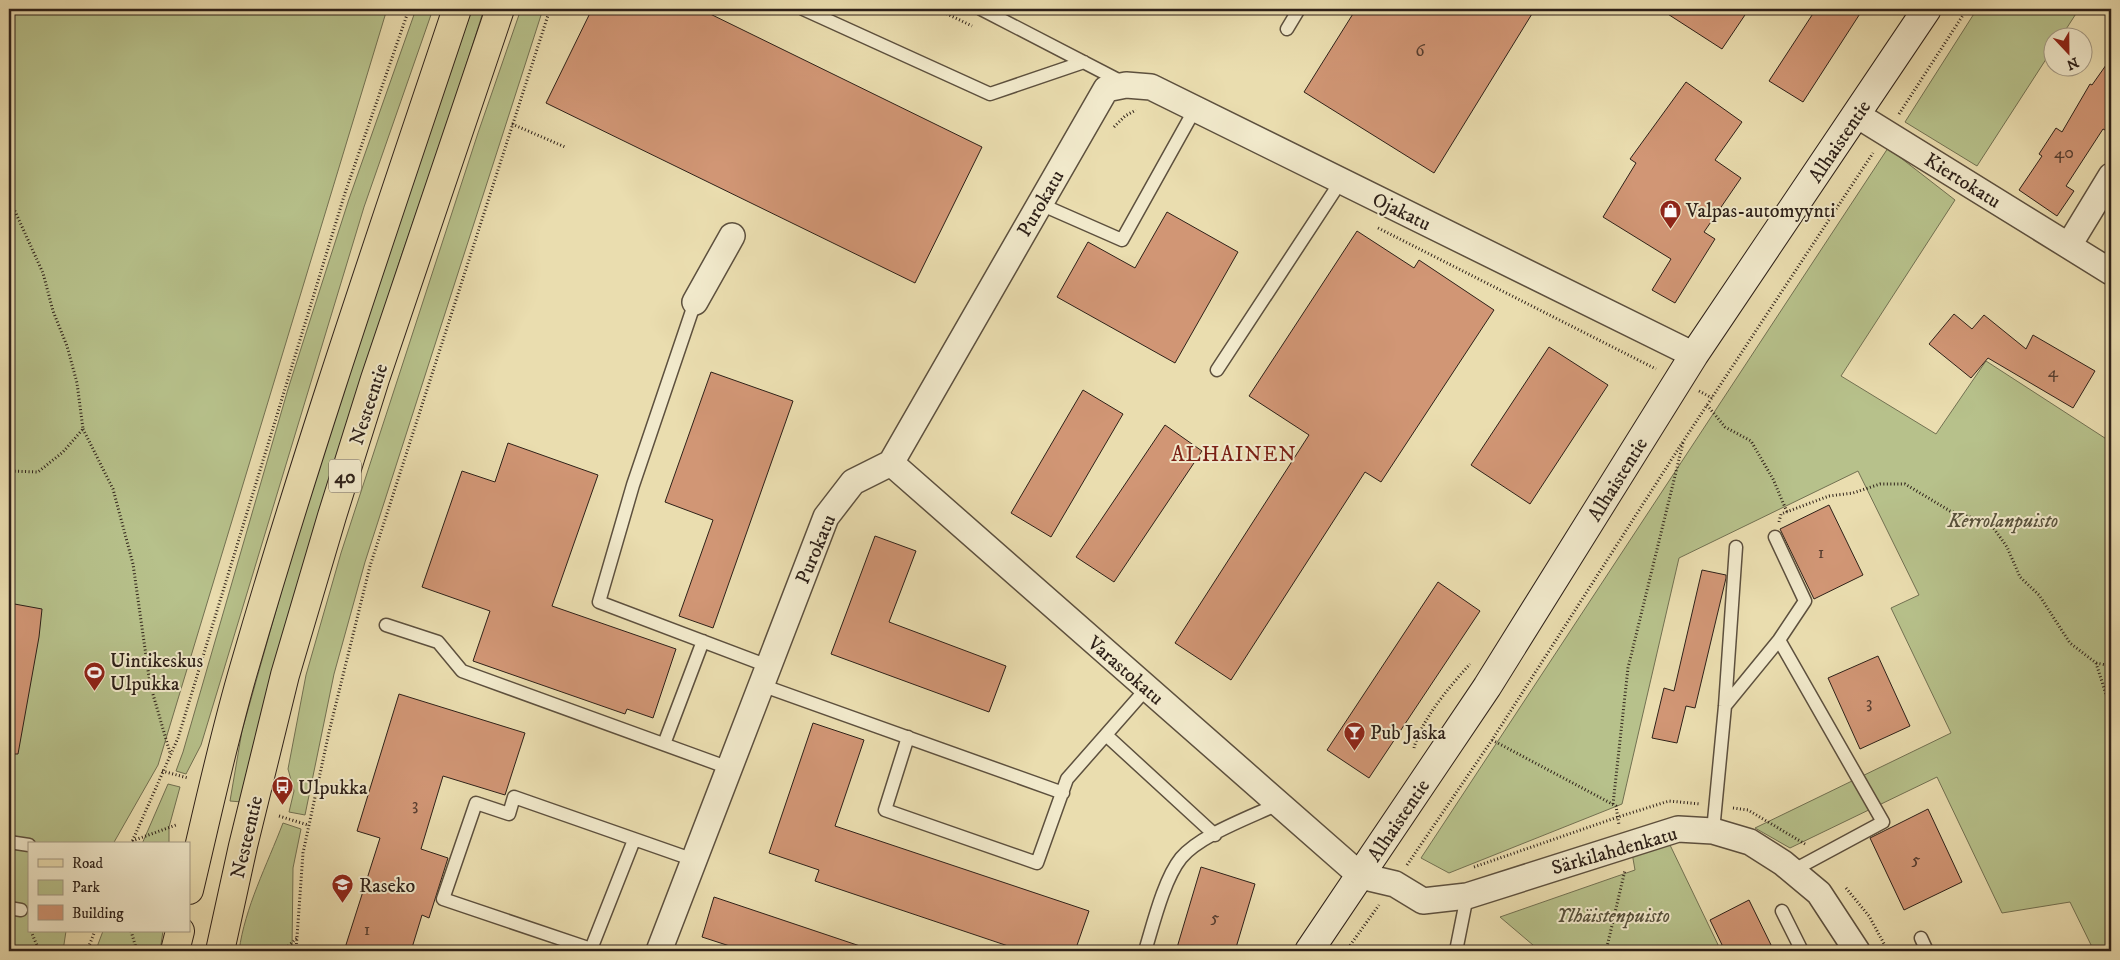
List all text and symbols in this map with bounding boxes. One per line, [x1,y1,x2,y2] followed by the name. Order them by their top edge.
[2042,28,2092,78] north arrow
[1415,40,1425,62] house number: 6
[2063,53,2081,74] text: N
[1803,96,1877,188] street label: Alhaistentie
[2054,142,2074,164] house number: 40
[1919,148,2005,215] street label: Kiertokatu
[1012,166,1070,242] street label: Purokatu
[1368,188,1435,237] street label: Ojakatu
[1658,198,1682,229] shop icon: Valpas-automyynti
[1685,199,1835,224] place label: Valpas-automyynti
[345,361,394,448] street label: Nesteentie
[2048,361,2059,383] house number: 4
[1583,433,1654,526] street label: Alhaistentie
[1171,442,1297,468] district label: ALHAINEN
[329,460,361,492] road number: 40
[1947,509,2058,534] park label: Kerrolanpuisto
[791,511,842,588] street label: Purokatu
[1818,542,1824,564] house number: 1
[1081,631,1168,711] street label: Varastokatu
[110,649,203,697] place label: Uintikeskus Ulpukka
[82,660,106,691] sports icon: Uintikeskus Ulpukka
[1866,692,1872,714] house number: 3
[1342,720,1366,751] bar icon: Pub Jaska
[1370,721,1447,746] place label: Pub Jaska
[270,775,294,806] bus stop icon: Ulpukka
[1362,775,1436,867] street label: Alhaistentie
[298,776,368,801] place label: Ulpukka
[226,794,269,881] street label: Nesteentie
[412,794,418,816] house number: 3
[1549,822,1680,881] street label: Särkilahdenkatu
[28,842,190,932] legend
[1912,849,1921,871] house number: 5
[72,854,104,873] text: Road
[331,873,355,904] school or university icon: Raseko
[359,874,415,899] place label: Raseko
[72,878,101,897] text: Park
[72,904,124,923] text: Building
[1556,904,1670,929] park label: Ylhäistenpuisto
[1211,907,1220,929] house number: 5
[364,919,370,941] house number: 1

